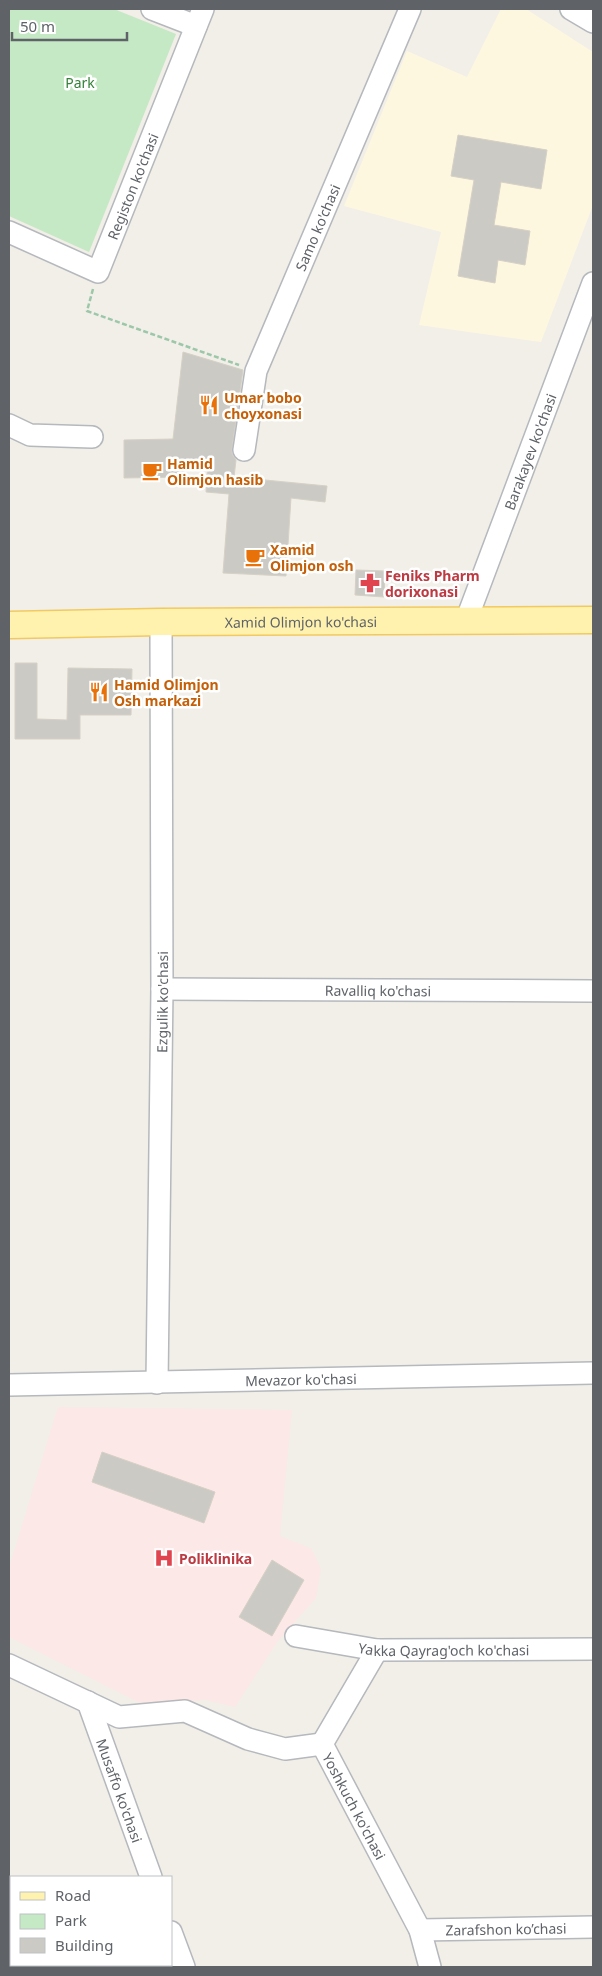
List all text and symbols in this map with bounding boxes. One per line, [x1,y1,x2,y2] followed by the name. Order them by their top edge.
[12,10,128,42] scale bar
[20,16,55,36] text: 50 m
[65,73,95,92] park label: Park
[102,130,162,242] street label: Registon ko'chasi
[290,181,344,274] street label: Samo ko'chasi
[224,388,302,423] place label: Umar bobo choyxonasi
[499,391,560,512] street label: Barakayev ko'chasi
[198,394,220,416] restaurant icon: Umar bobo choyxonasi
[167,454,263,489] place label: Hamid Olimjon hasib
[141,460,163,482] cafe icon: Hamid Olimjon hasib
[270,540,354,575] place label: Xamid Olimjon osh
[244,546,266,568] cafe icon: Xamid Olimjon osh
[385,566,480,601] place label: Feniks Pharm dorixonasi
[359,572,381,594] pharmacy icon: Feniks Pharm dorixonasi
[225,611,377,631] street label: Xamid Olimjon ko'chasi
[114,675,219,710] place label: Hamid Olimjon Osh markazi
[88,681,110,703] restaurant icon: Hamid Olimjon Osh markazi
[152,951,172,1053] street label: Ezgulik ko'chasi
[325,980,431,1000] street label: Ravalliq ko'chasi
[245,1368,357,1390] street label: Mevazor ko'chasi
[153,1547,175,1569] hospital icon: Poliklinika
[179,1549,252,1568] place label: Poliklinika
[357,1637,529,1660] street label: Yakka Qayrag'och ko'chasi
[92,1736,147,1845] street label: Musaffo ko'chasi
[319,1749,391,1863] street label: Yoshkuch ko'chasi
[10,1876,172,1966] legend
[55,1885,91,1905] text: Road
[55,1910,87,1930] text: Park
[445,1918,567,1939] street label: Zarafshon ko’chasi
[55,1935,113,1955] text: Building

